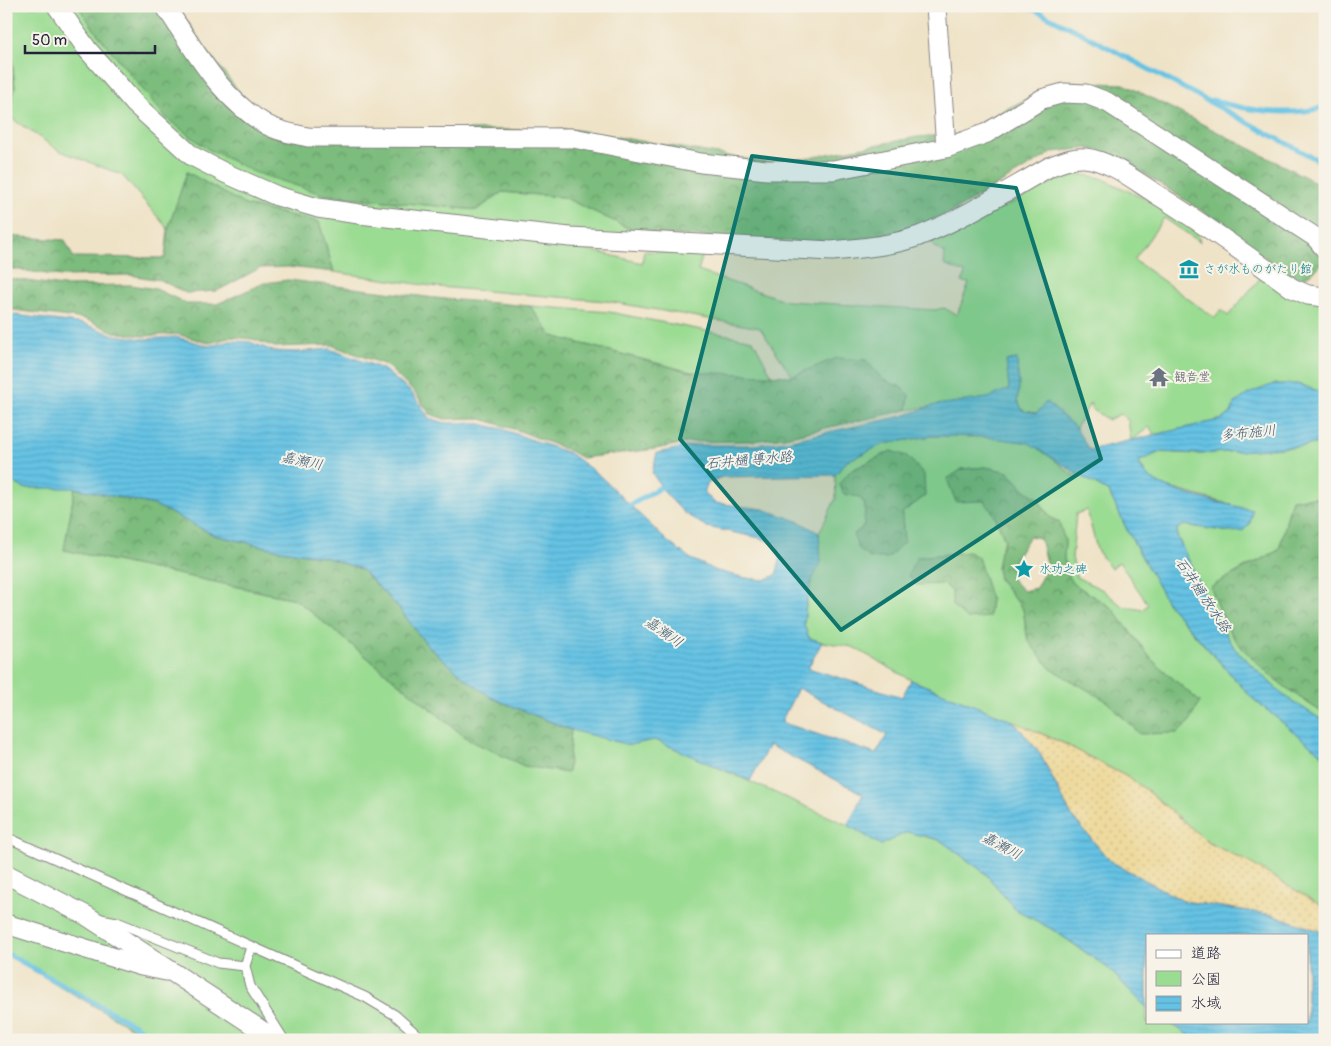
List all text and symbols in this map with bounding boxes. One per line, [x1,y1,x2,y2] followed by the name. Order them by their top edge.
[25,22,155,54] scale bar
[32,31,67,50] text: 50 m
[1178,258,1200,280] museum icon: さが水ものがたり館
[1204,262,1312,277] place label: さが水ものがたり館
[1148,366,1170,388] temple icon: 観音堂
[1174,370,1210,385] place label: 観音堂
[1219,422,1277,444] water label: 多布施川
[280,448,324,474] water label: 嘉瀬川
[705,448,794,472] water label: 石井樋 導水路
[1172,554,1235,637] water label: 石井樋 放水路
[1013,558,1035,580] place icon: 水功之碑
[1039,562,1087,577] place label: 水功之碑
[642,613,686,651] water label: 嘉瀬川
[979,829,1025,863] water label: 嘉瀬川
[1146,934,1308,1024] legend
[1191,944,1221,963] text: 道路
[1191,970,1221,989] text: 公園
[1191,994,1221,1013] text: 水域

